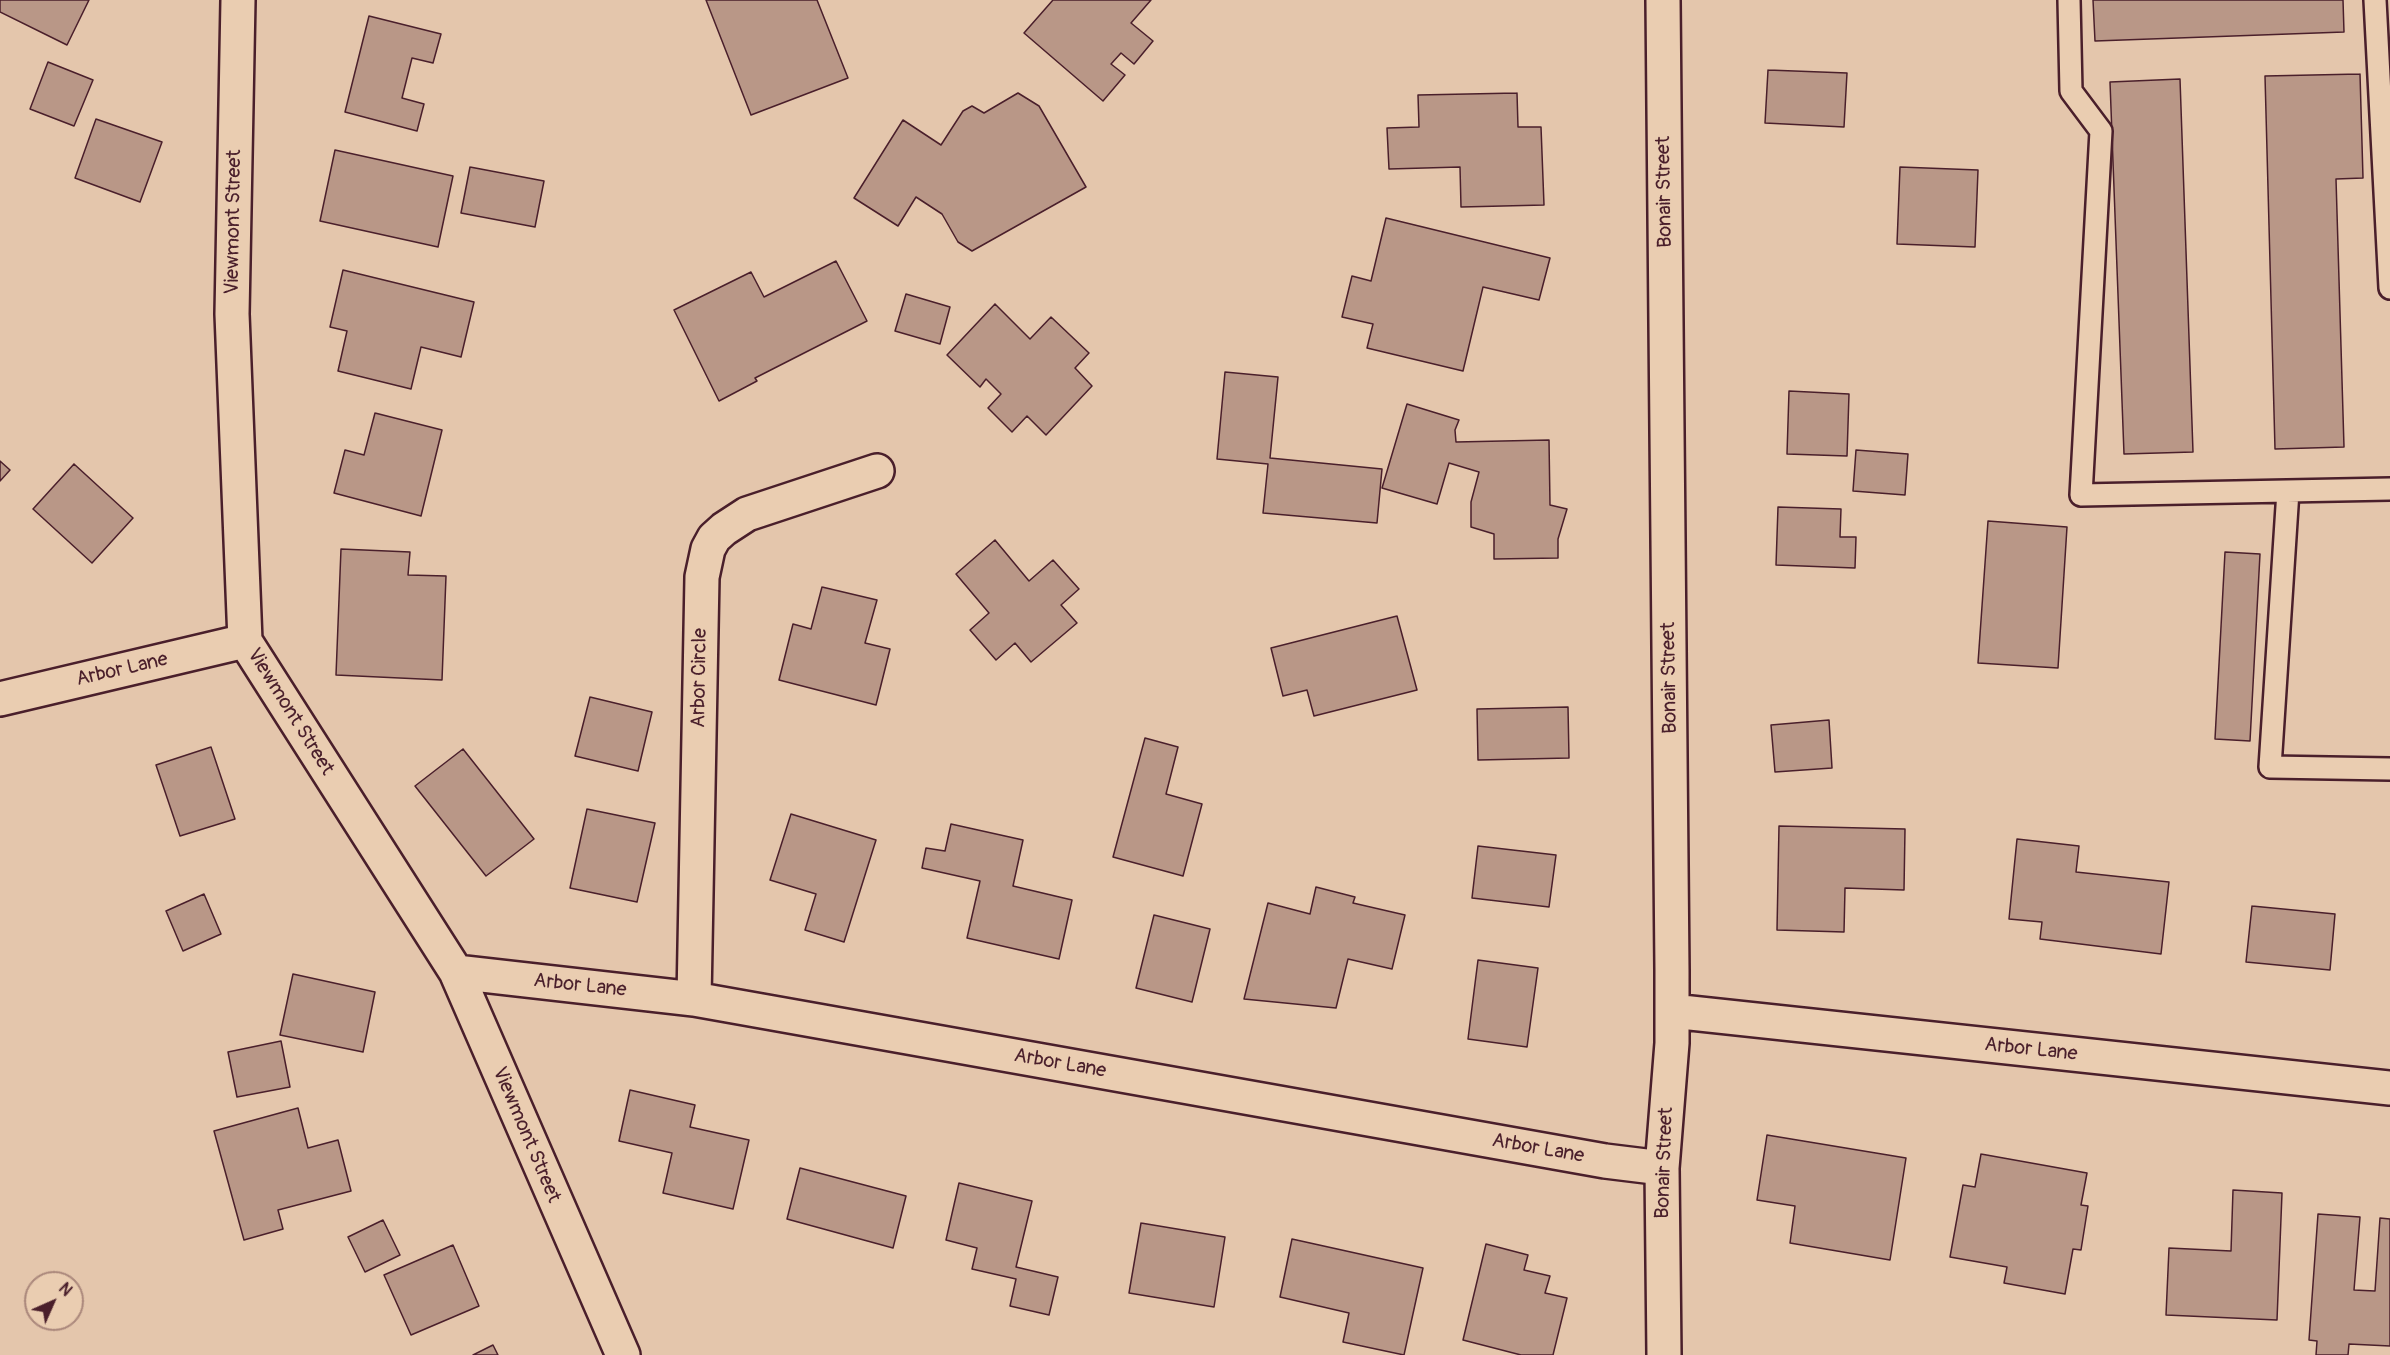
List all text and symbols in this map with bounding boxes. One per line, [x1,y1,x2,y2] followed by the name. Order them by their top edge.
[1652,136,1678,248] street label: Bonair Street
[221,149,247,295] street label: Viewmont Street
[1657,622,1683,734] street label: Bonair Street
[687,628,713,728] street label: Arbor Circle
[241,644,339,780] street label: Viewmont Street
[74,648,170,692] street label: Arbor Lane
[532,969,628,1003] street label: Arbor Lane
[1983,1033,2079,1067] street label: Arbor Lane
[1012,1044,1108,1084] street label: Arbor Lane
[487,1064,565,1206] street label: Viewmont Street
[1651,1107,1679,1219] street label: Bonair Street
[1490,1129,1586,1169] street label: Arbor Lane
[24,1271,84,1331] north arrow
[54,1279,76,1301] text: N

